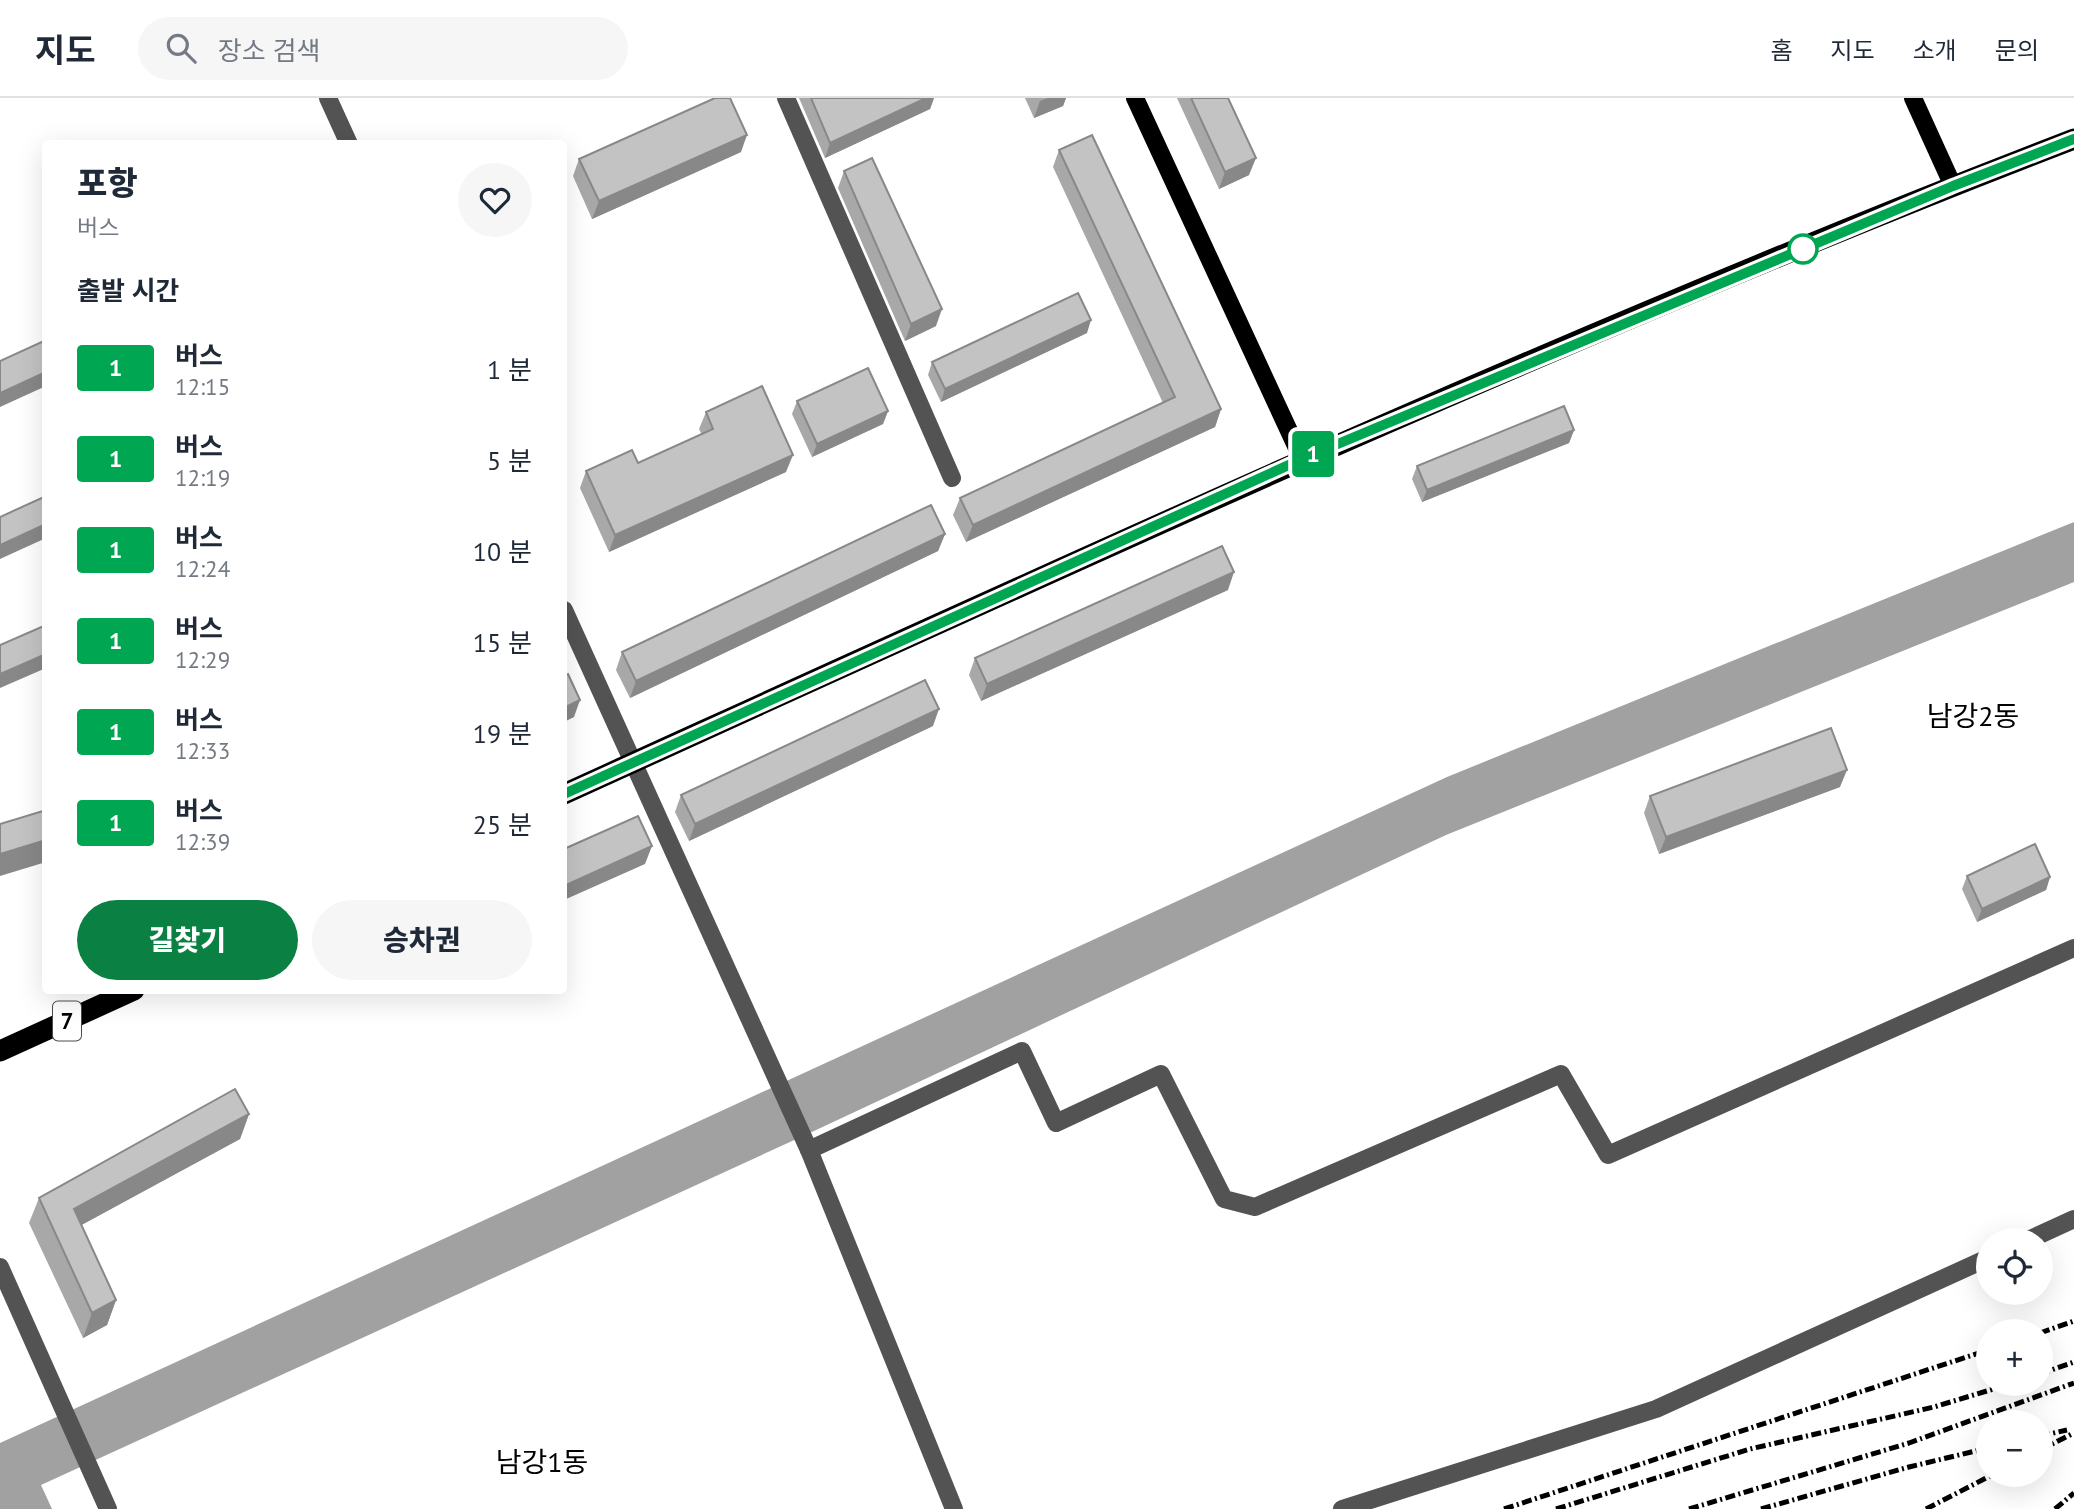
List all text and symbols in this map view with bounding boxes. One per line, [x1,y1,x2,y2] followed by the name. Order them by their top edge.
[138,17,628,80] search box
[35,28,96,71] text: 지도
[162,29,200,67] icon: search
[218,34,320,67] text: 장소 검색
[1770,35,1792,66] text: 홈
[1830,35,1875,66] text: 지도
[1913,35,1957,66] text: 소개
[1995,35,2039,66] text: 문의
[77,161,138,204] text: 포항
[458,163,532,237] button: heart
[77,213,119,242] text: 버스
[1788,234,1818,264] unlabelled marker
[77,274,179,307] text: 출발 시간
[175,339,223,372] text: 버스
[109,352,122,383] text: 1
[487,353,532,386] text: 1 분
[175,372,230,401] text: 12:15
[175,430,223,463] text: 버스
[1290,431,1336,477] line badge: 1
[1306,438,1320,469] text: 1
[109,443,122,474] text: 1
[487,444,532,477] text: 5 분
[175,463,230,492] text: 12:19
[175,521,223,554] text: 버스
[109,534,122,565] text: 1
[473,535,532,568] text: 10 분
[175,554,230,583] text: 12:24
[175,612,223,645] text: 버스
[109,625,122,656] text: 1
[473,626,532,659] text: 15 분
[175,645,230,674] text: 12:29
[1927,697,2019,734] district label: 남강2동
[175,703,223,736] text: 버스
[109,716,122,747] text: 1
[473,717,532,750] text: 19 분
[175,736,230,765] text: 12:33
[175,794,223,827] text: 버스
[109,807,122,838] text: 1
[473,808,532,841] text: 25 분
[175,827,230,856] text: 12:39
[77,900,298,980] button: 길찾기
[312,900,532,980] button: 승차권
[53,1002,81,1040] road number: 7
[1976,1228,2053,1487] map controls
[1976,1228,2053,1305] button: locate
[1976,1319,2053,1396] button: +
[1976,1410,2053,1487] button: −
[496,1443,588,1480] district label: 남강1동

